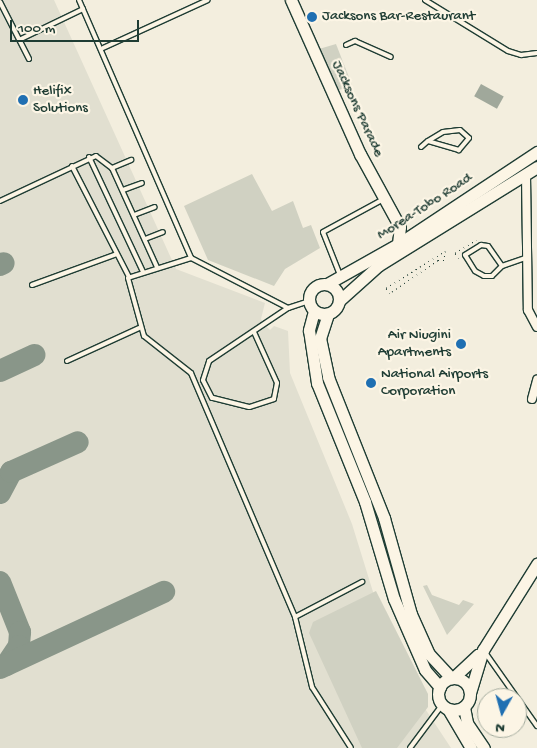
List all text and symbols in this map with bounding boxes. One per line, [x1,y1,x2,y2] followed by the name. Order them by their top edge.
[322,8,475,26] place label: Jacksons Bar-Restaurant
[12,10,141,42] scale bar
[306,11,318,23] marker: Jacksons Bar-Restaurant
[18,20,55,38] text: 100 m
[327,58,387,160] street label: Jacksons Parade
[33,82,88,117] place label: Helifix Solutions
[17,94,29,106] marker: Helifix Solutions
[374,170,476,244] street label: Morea-Tobo Road
[378,326,451,361] place label: Air Niugini Apartments
[455,338,467,350] marker: Air Niugini Apartments
[381,365,488,400] place label: National Airports Corporation
[365,377,377,389] marker: National Airports Corporation
[477,688,527,738] north arrow
[495,718,506,736] text: N

